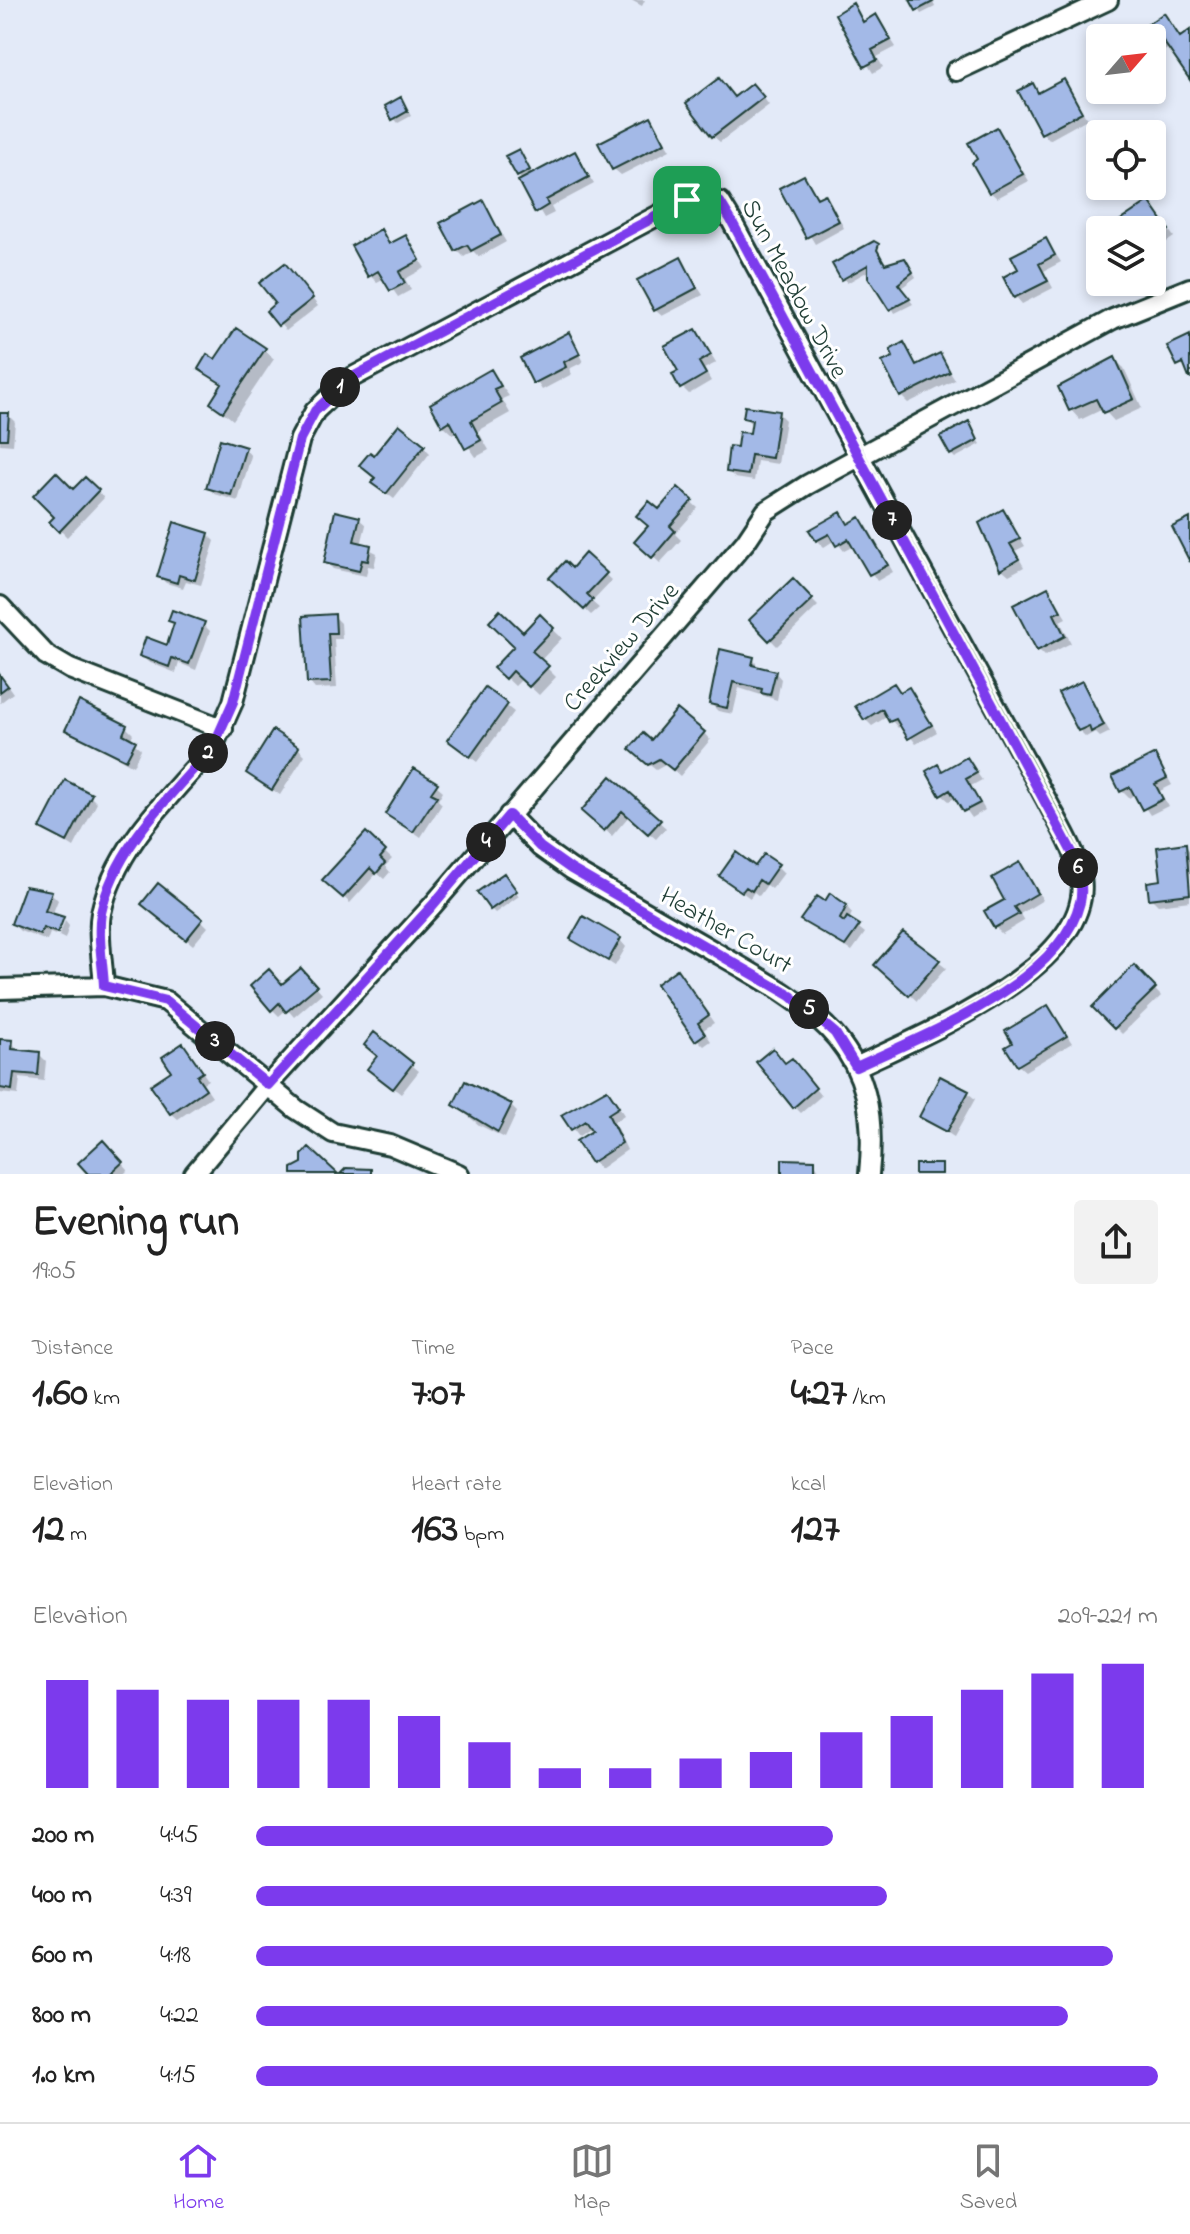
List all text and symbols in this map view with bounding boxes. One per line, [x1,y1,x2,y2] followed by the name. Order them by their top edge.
[1086,24,1166,104] north arrow
[1086,24,1166,296] map controls
[1086,120,1166,200] button: locate
[653,166,721,234] pin
[665,178,709,222] icon: arrive
[730,193,857,386] street label: Sun Meadow Drive
[1086,216,1166,296] button: layers
[320,367,360,407] pin: 1
[337,371,344,403] text: 1
[872,500,912,540] pin: 7
[887,504,897,536] text: 7
[555,574,690,721] street label: Creekview Drive
[188,733,228,773] pin: 2
[203,737,213,769] text: 2
[466,822,506,862] pin: 4
[481,826,491,858] text: 4
[1058,848,1098,888] pin: 6
[1073,852,1083,884] text: 6
[652,878,799,985] street label: Heather Court
[789,989,829,1029] pin: 5
[803,993,815,1025] text: 5
[195,1021,235,1061] pin: 3
[210,1025,220,1057] text: 3
[32,1191,239,1255] text: Evening run
[1074,1200,1158,1284] button: share
[32,1253,76,1291] text: 19:05
[32,1333,113,1365] text: Distance
[411,1333,455,1365] text: Time
[791,1333,834,1365] text: Pace
[32,1365,88,1424] text: 1.60
[411,1365,465,1424] text: 7:07
[791,1365,847,1424] text: 4:27
[88,1383,120,1415] text: km
[847,1383,886,1415] text: /km
[32,1469,113,1501] text: Elevation
[411,1469,502,1501] text: Heart rate
[791,1469,826,1501] text: kcal
[32,1501,65,1560] text: 12
[411,1501,458,1560] text: 163
[791,1501,840,1560] text: 127
[65,1519,87,1551] text: m
[458,1519,504,1551] text: bpm
[32,1598,128,1636] text: Elevation
[1058,1598,1158,1636] text: 209–221 m
[32,1817,94,1855] text: 200 m
[160,1817,199,1855] text: 4:45
[32,1877,92,1915] text: 400 m
[160,1877,192,1915] text: 4:39
[32,1937,93,1975] text: 600 m
[160,1937,191,1975] text: 4:18
[32,1997,91,2035] text: 800 m
[160,1997,199,2035] text: 4:22
[32,2057,95,2095] text: 1.0 km
[160,2057,196,2095] text: 4:15
[173,2139,224,2219] tab: Home
[570,2139,614,2219] tab: Map
[960,2139,1017,2219] tab: Saved

